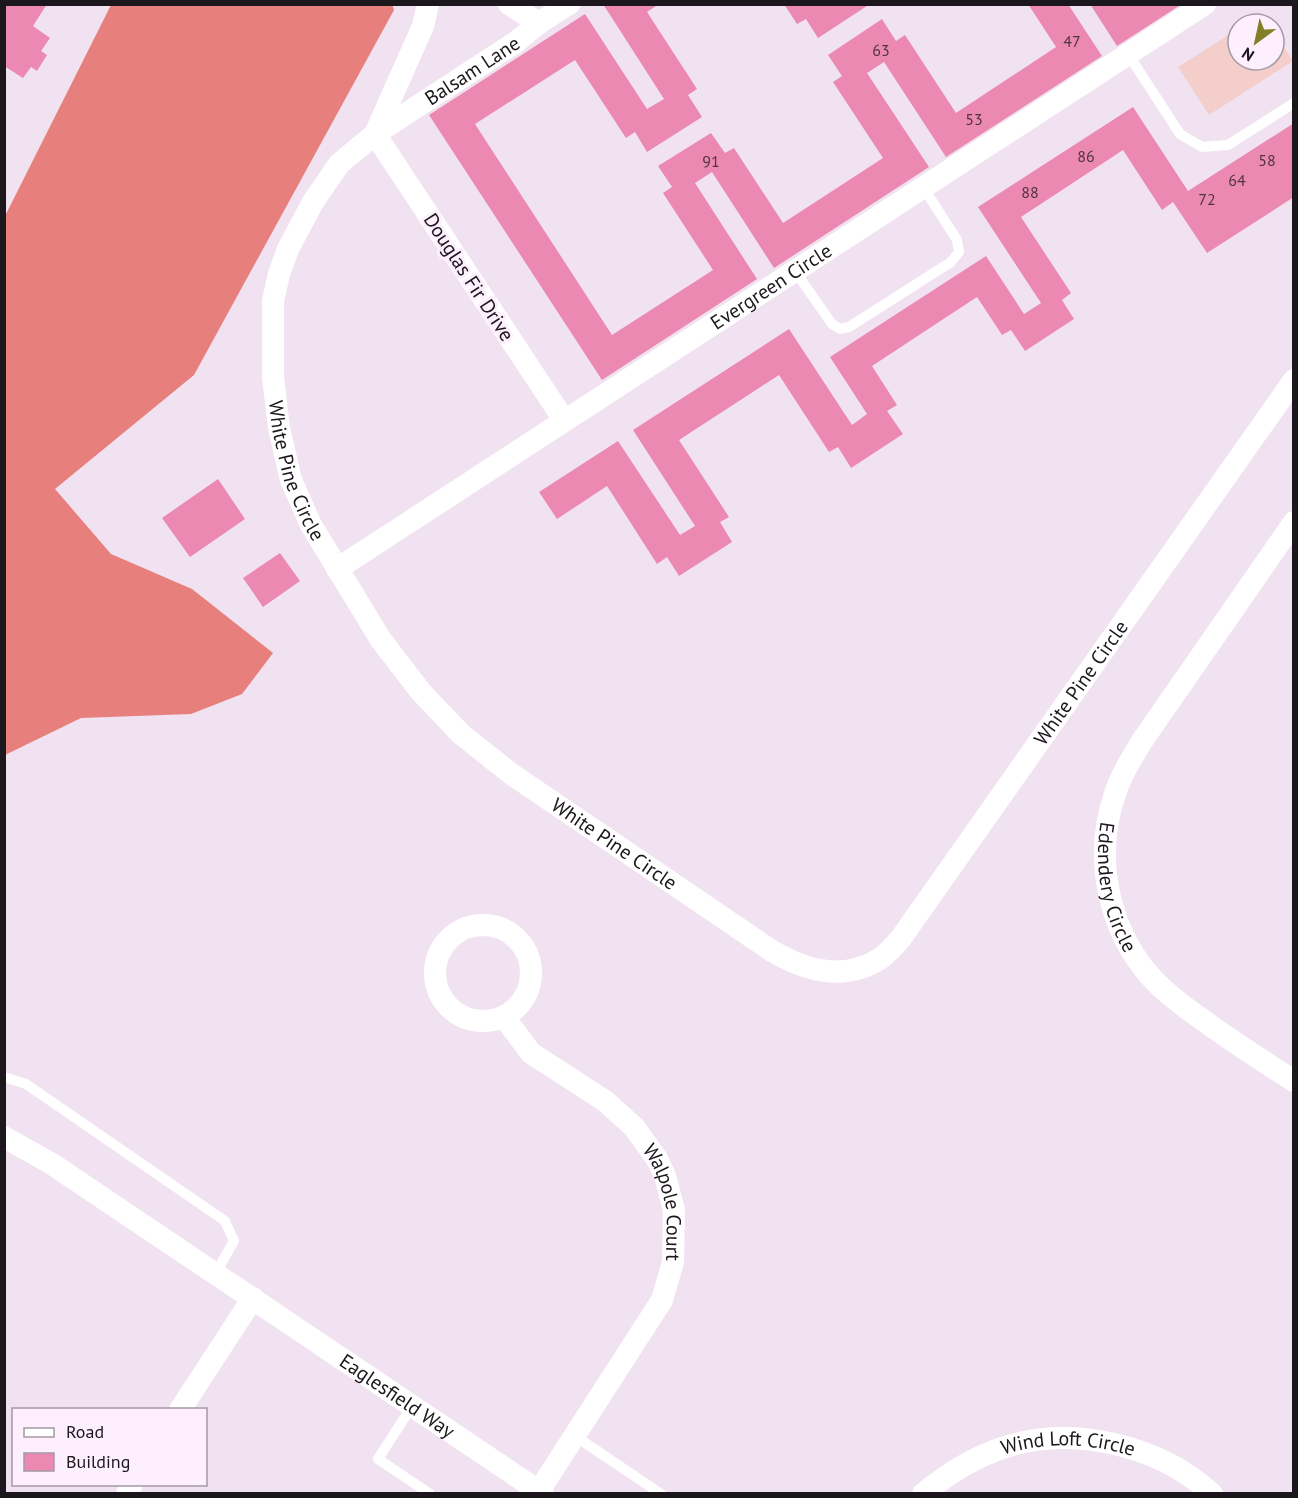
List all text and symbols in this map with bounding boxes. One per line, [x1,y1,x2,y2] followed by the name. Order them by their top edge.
[1226,12,1286,72] north arrow
[420,30,525,111] street label: Balsam Lane
[1063,31,1081,51] house number: 47
[872,40,890,60] house number: 63
[1238,43,1258,66] text: N
[965,109,983,129] house number: 53
[1077,146,1095,166] house number: 86
[1258,150,1276,170] house number: 58
[702,151,720,171] house number: 91
[1228,170,1246,190] house number: 64
[1021,182,1039,202] house number: 88
[1198,189,1216,209] house number: 72
[418,208,520,346] street label: Douglas Fir Drive
[705,237,837,335] street label: Evergreen Circle
[263,399,331,546] street label: White Pine Circle
[1028,615,1134,750] street label: White Pine Circle
[546,792,682,896] street label: White Pine Circle
[1092,821,1143,957] street label: Edendery Circle
[637,1138,687,1261] street label: Walpole Court
[335,1348,460,1444] street label: Eaglesfield Way
[12,1408,207,1486] legend
[66,1420,104,1443] text: Road
[998,1425,1138,1462] street label: Wind Loft Circle
[66,1450,130,1473] text: Building

